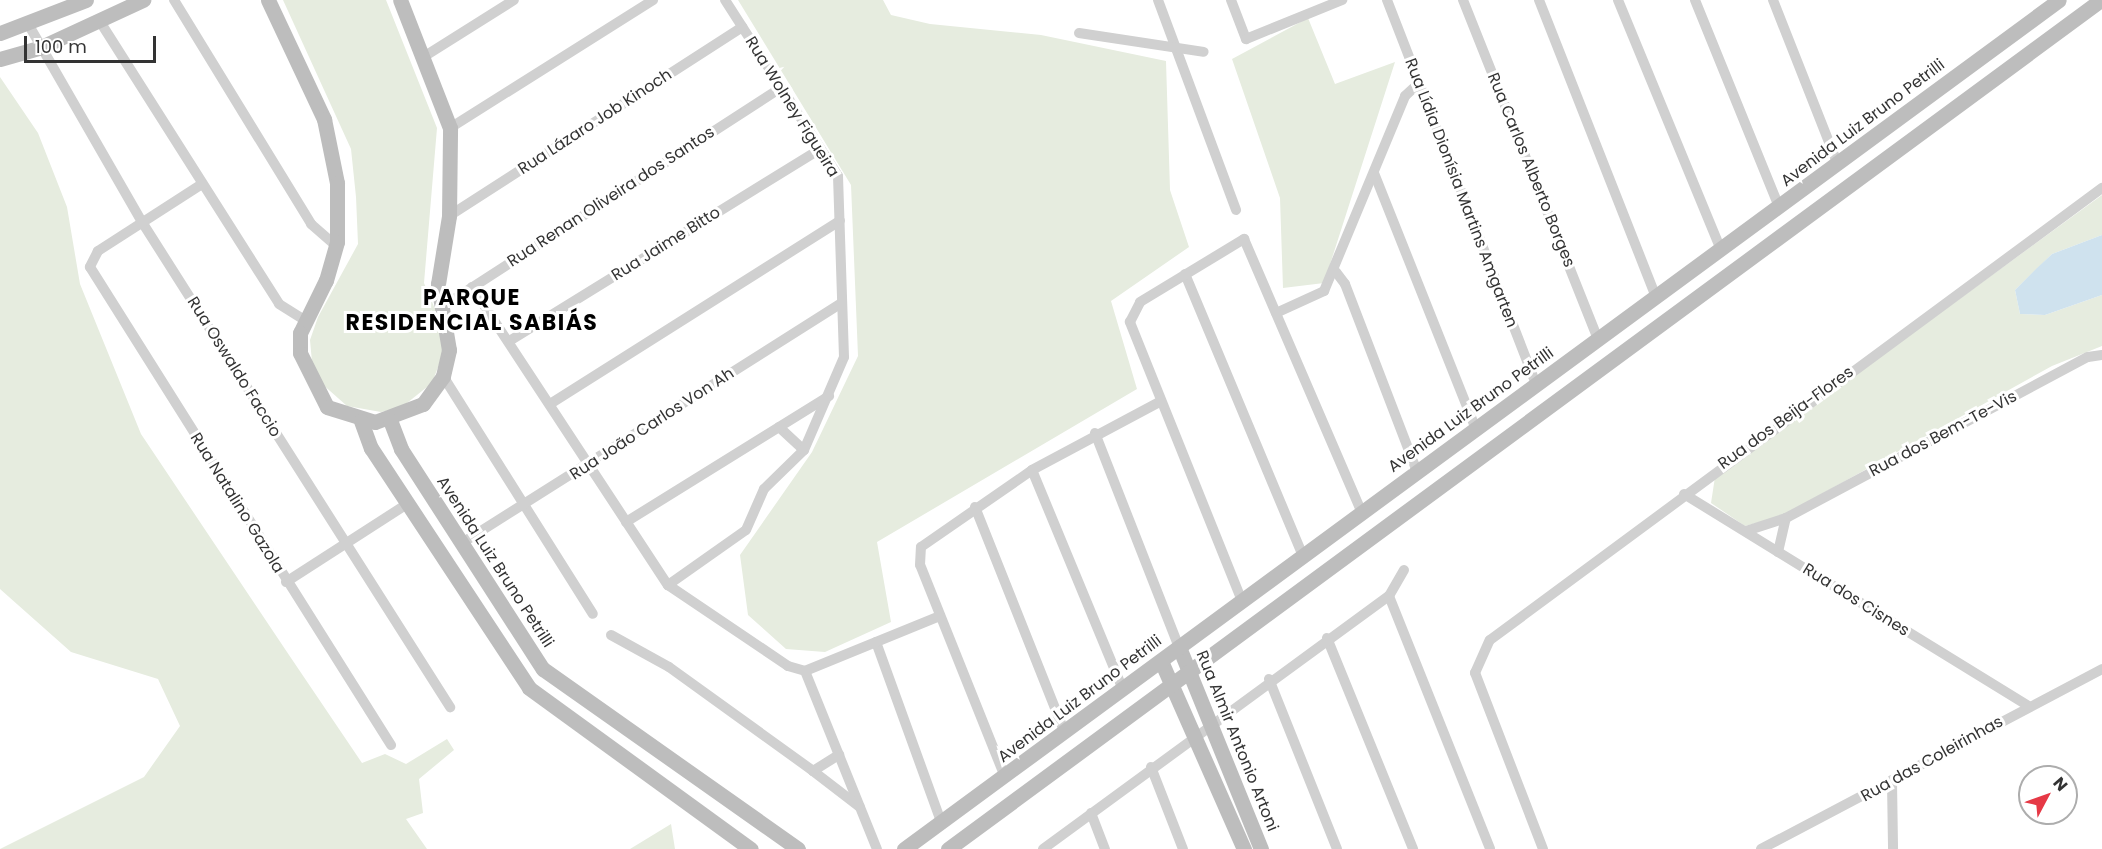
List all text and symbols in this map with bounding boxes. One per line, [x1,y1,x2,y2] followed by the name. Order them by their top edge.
[27,24,159,62] scale bar
[741,33,843,181] street label: Rua Wolney Figueira
[35,34,87,59] text: 100 m
[1777,55,1949,191] street label: Avenida Luiz Bruno Petrilli
[1401,56,1521,330] street label: Rua Lídia Dionísia Martins Amgarten
[515,65,675,179] street label: Rua Lázaro Job Kinoch
[1483,70,1579,270] street label: Rua Carlos Alberto Borges
[504,123,718,271] street label: Rua Renan Oliveira dos Santos
[608,203,724,285] street label: Rua Jaime Bitto
[346,284,598,336] district label: PARQUE RESIDENCIAL SABIÁS
[183,293,285,441] street label: Rua Oswaldo Faccio
[1385,343,1557,477] street label: Avenida Luiz Bruno Petrilli
[1715,362,1857,474] street label: Rua dos Beija-Flores
[566,364,738,484] street label: Rua João Carlos Von Ah
[1866,387,2020,481] street label: Rua dos Bem-Te-Vis
[186,429,288,577] street label: Rua Natalino Gazola
[433,473,557,651] street label: Avenida Luiz Bruno Petrilli
[1799,560,1913,640] street label: Rua dos Cisnes
[994,631,1166,767] street label: Avenida Luiz Bruno Petrilli
[1192,648,1282,834] street label: Rua Almir Antonio Artoni
[1858,712,2006,806] street label: Rua das Coleirinhas
[2018,765,2078,825] north arrow
[2048,772,2073,796] text: N

